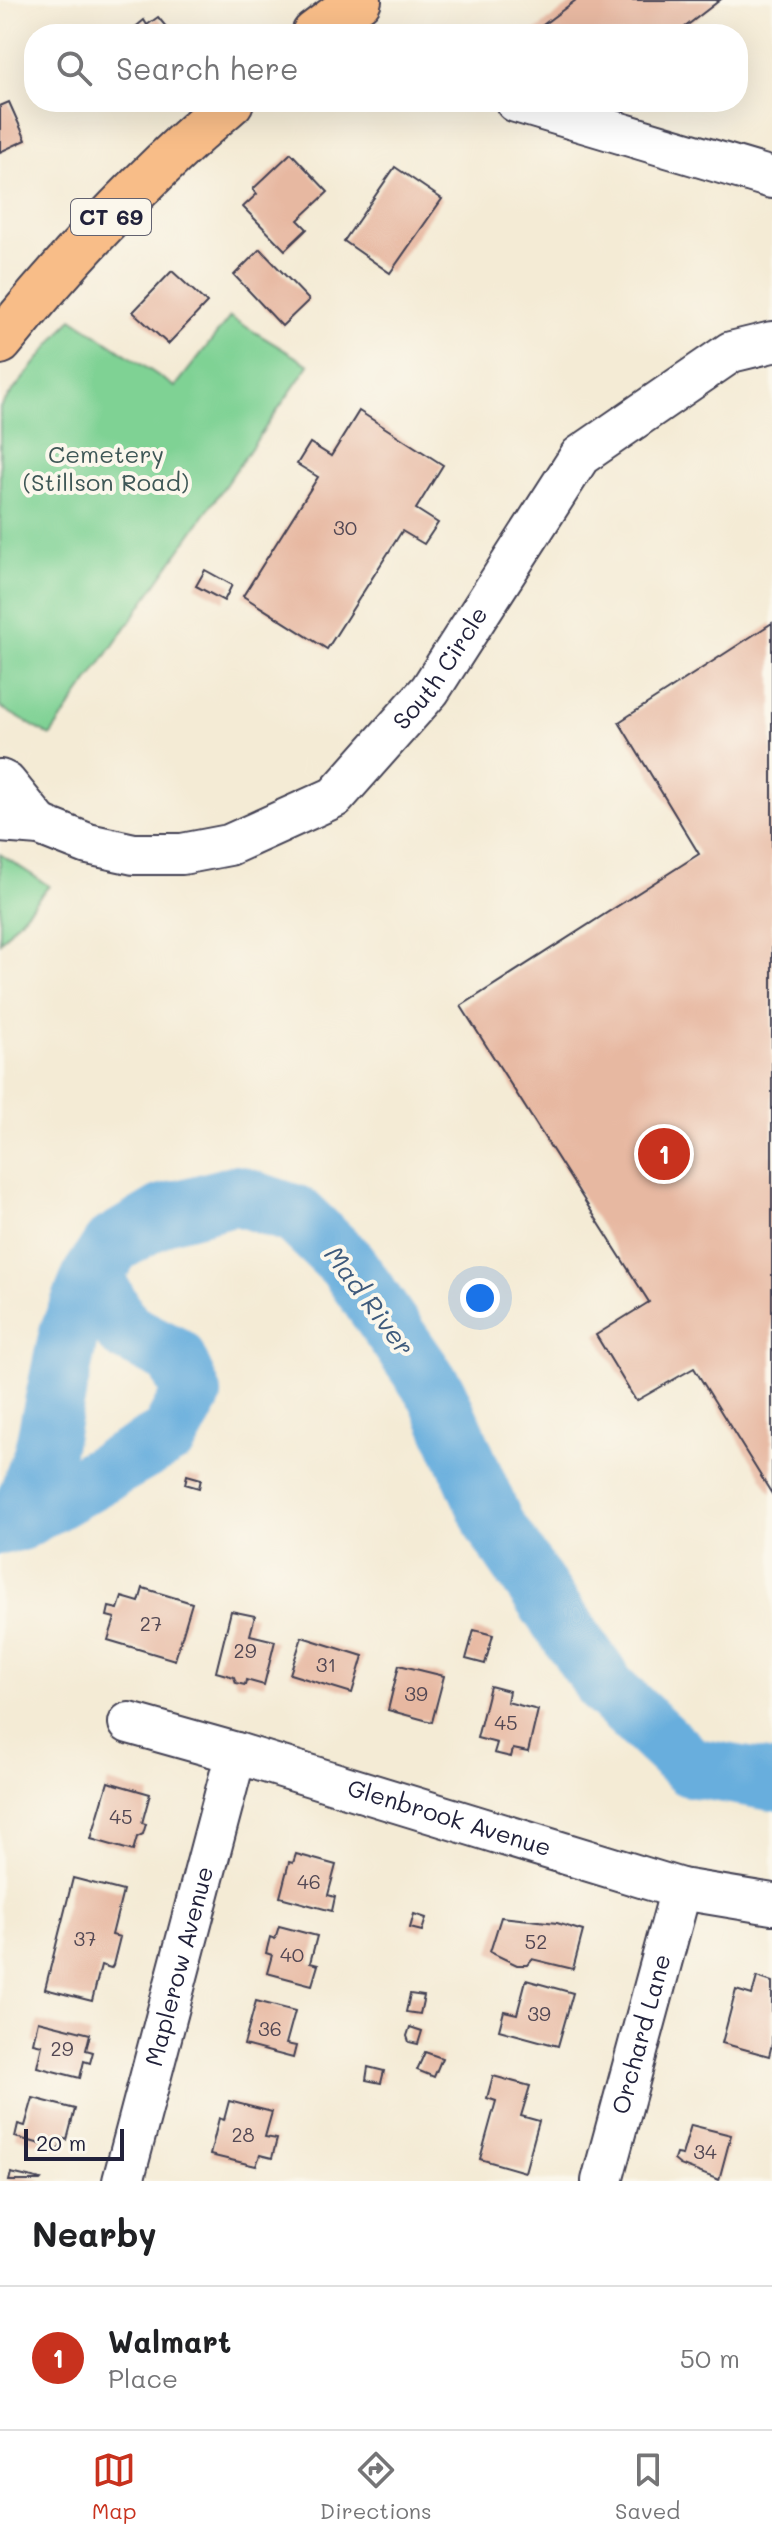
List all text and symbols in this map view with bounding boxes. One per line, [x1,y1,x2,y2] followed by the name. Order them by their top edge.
[24,24,748,112] search box
[52,46,96,90] icon: search
[116,48,299,88] text: Search here
[71,199,151,235] road number: CT 69
[23,438,189,497] park label: Cemetery (Stillson Road)
[333,514,357,540] house number: 30
[385,600,494,735] street label: South Circle
[638,1124,690,1184] pin: 1
[317,1239,422,1362] water label: Mad River
[460,1278,500,1318] your location
[140,1610,162,1636] house number: 27
[234,1637,257,1663] house number: 29
[316,1651,336,1677] house number: 31
[404,1680,428,1706] house number: 39
[494,1709,518,1735] house number: 45
[344,1771,555,1862] street label: Glenbrook Avenue
[109,1803,133,1829] house number: 45
[137,1863,219,2069] street label: Maplerow Avenue
[297,1868,321,1894] house number: 46
[74,1925,96,1951] house number: 37
[525,1928,547,1954] house number: 52
[280,1941,304,1967] house number: 40
[604,1950,677,2117] street label: Orchard Lane
[527,2000,551,2026] house number: 39
[258,2015,282,2041] house number: 36
[51,2035,74,2061] house number: 29
[231,2121,255,2147] house number: 28
[24,2125,124,2161] scale bar
[36,2128,86,2157] text: 20 m
[693,2138,717,2164] house number: 34
[32,2211,157,2256] text: Nearby
[108,2321,231,2361] text: Walmart
[52,2341,64,2375] text: 1
[680,2341,740,2375] text: 50 m
[108,2361,178,2395] text: Place
[92,2448,137,2525] tab: Map
[320,2448,432,2525] tab: Directions
[615,2448,680,2525] tab: Saved

